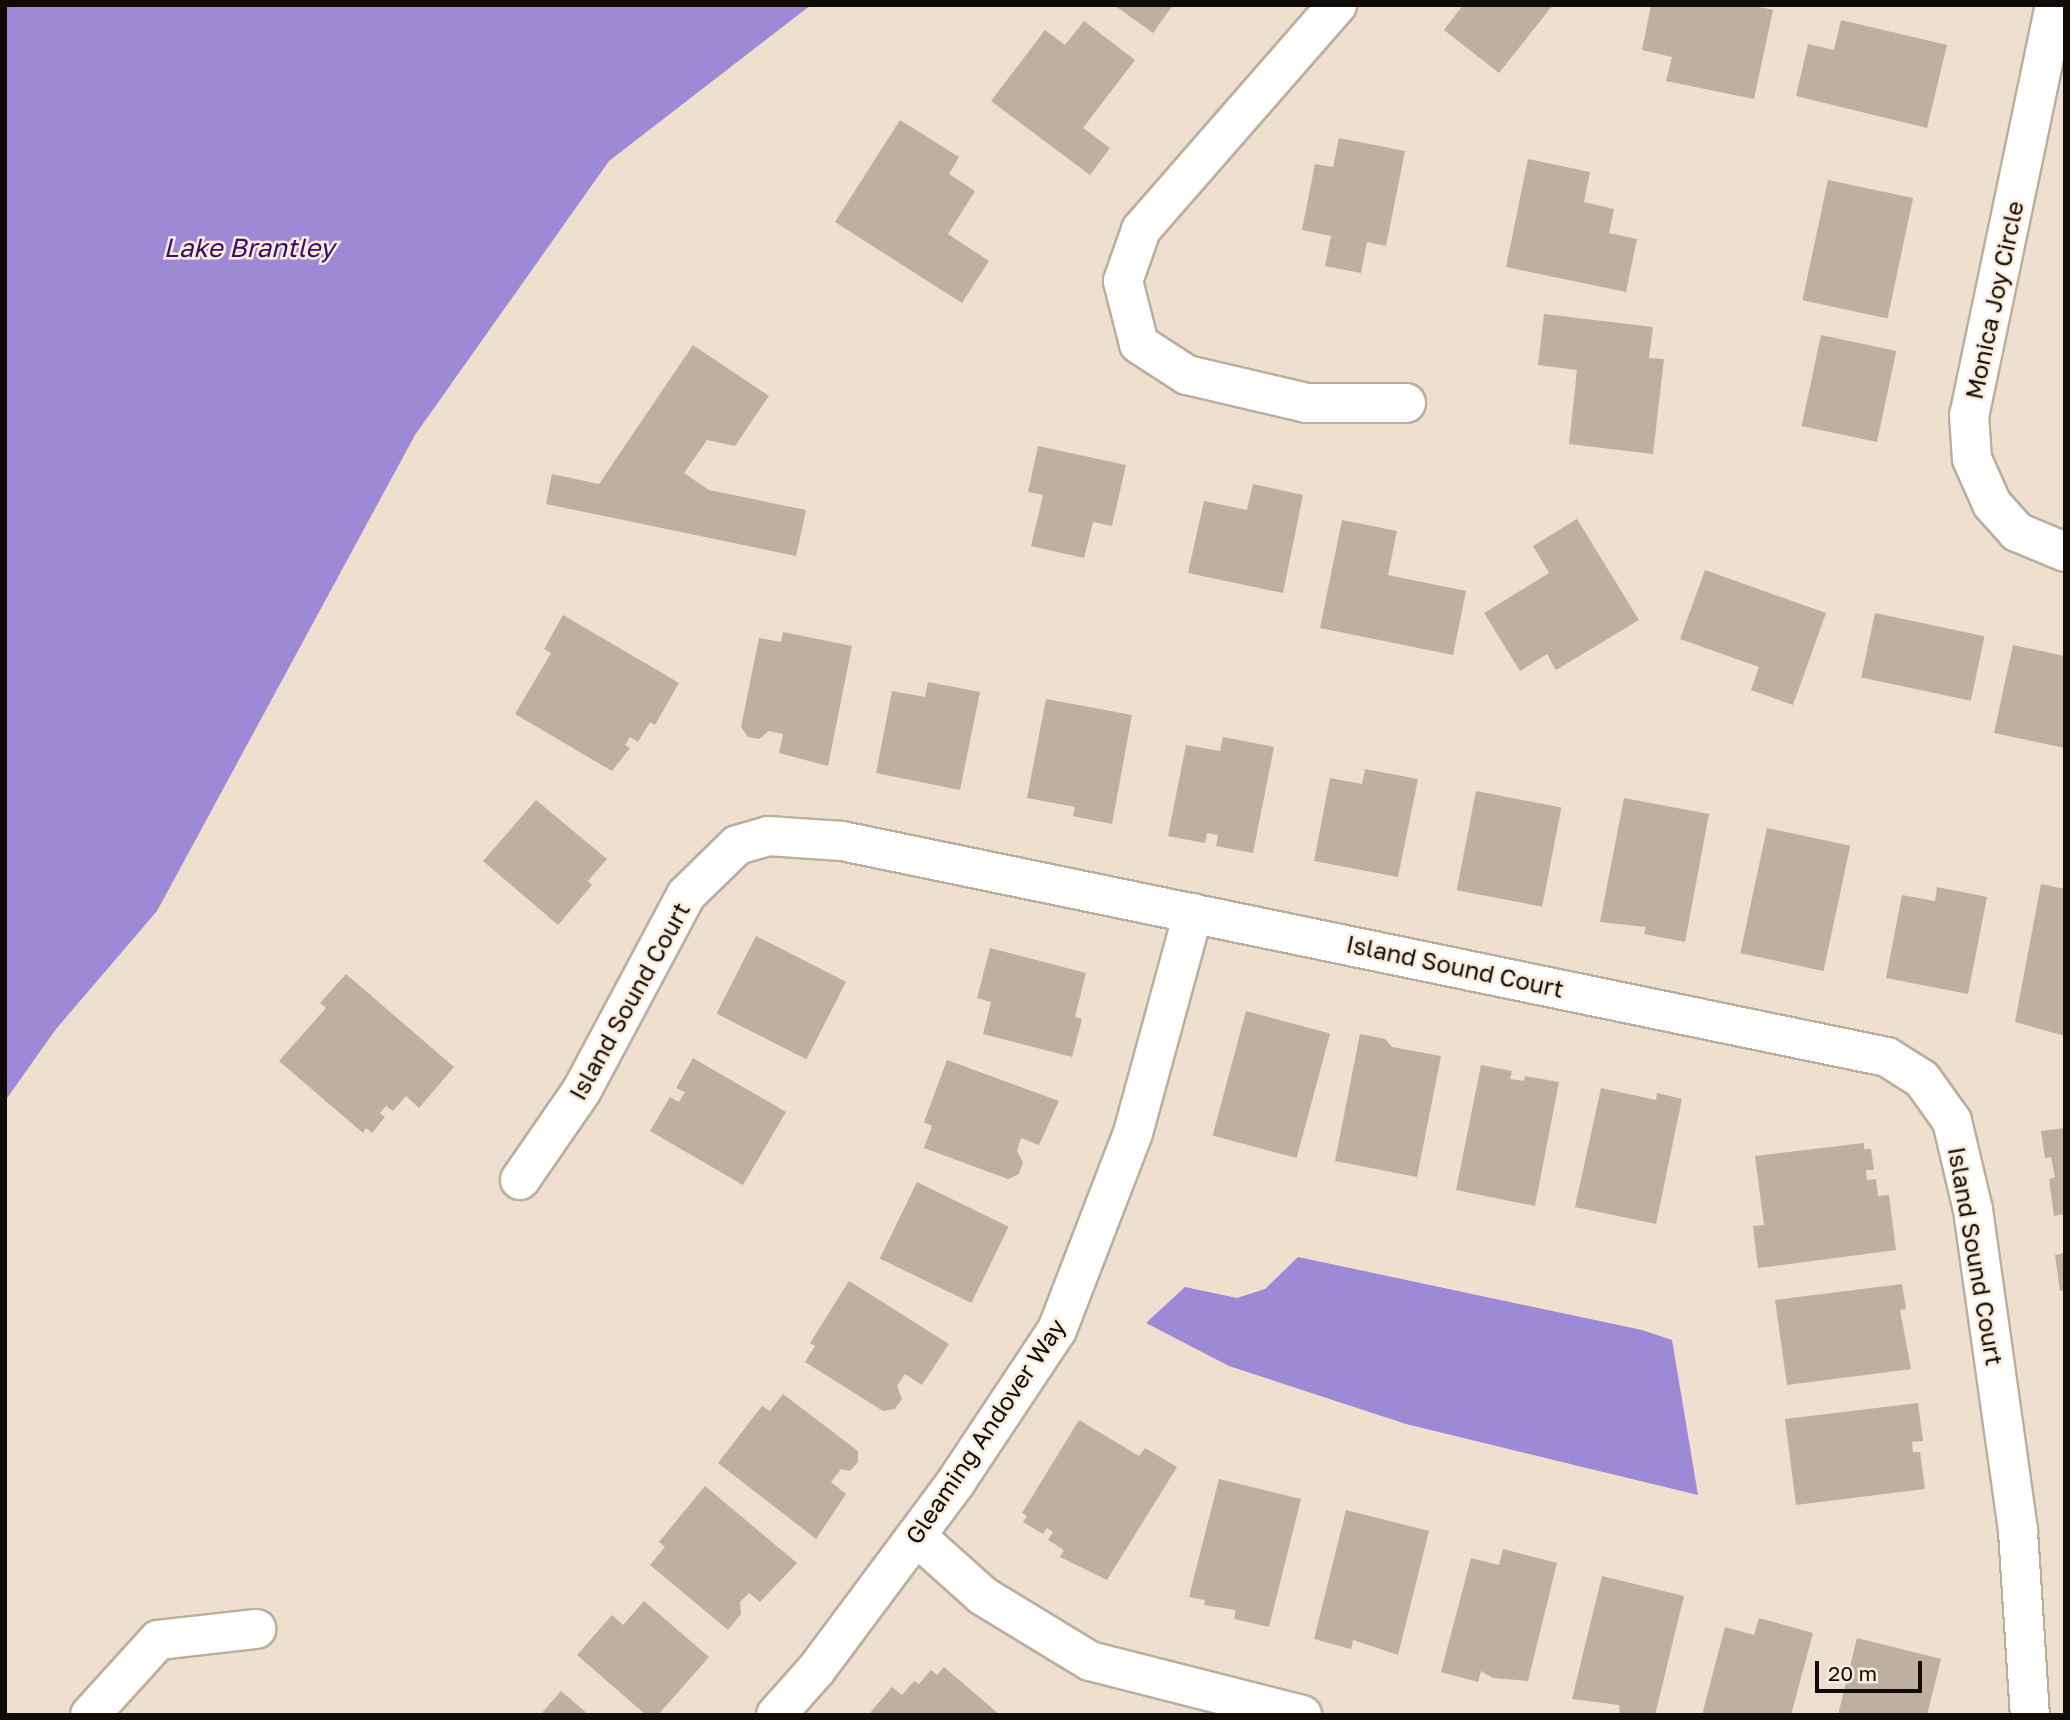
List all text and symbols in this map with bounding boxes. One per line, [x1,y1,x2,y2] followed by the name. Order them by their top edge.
[1959,198,2029,402] street label: Monica Joy Circle
[164,232,334,264] water label: Lake Brantley
[563,897,695,1105] street label: Island Sound Court
[1344,929,1566,1003] street label: Island Sound Court
[1943,1144,2009,1368] street label: Island Sound Court
[899,1313,1071,1549] street label: Gleaming Andover Way
[1818,1646,1925,1690] scale bar
[1828,1660,1877,1686] text: 20 m

